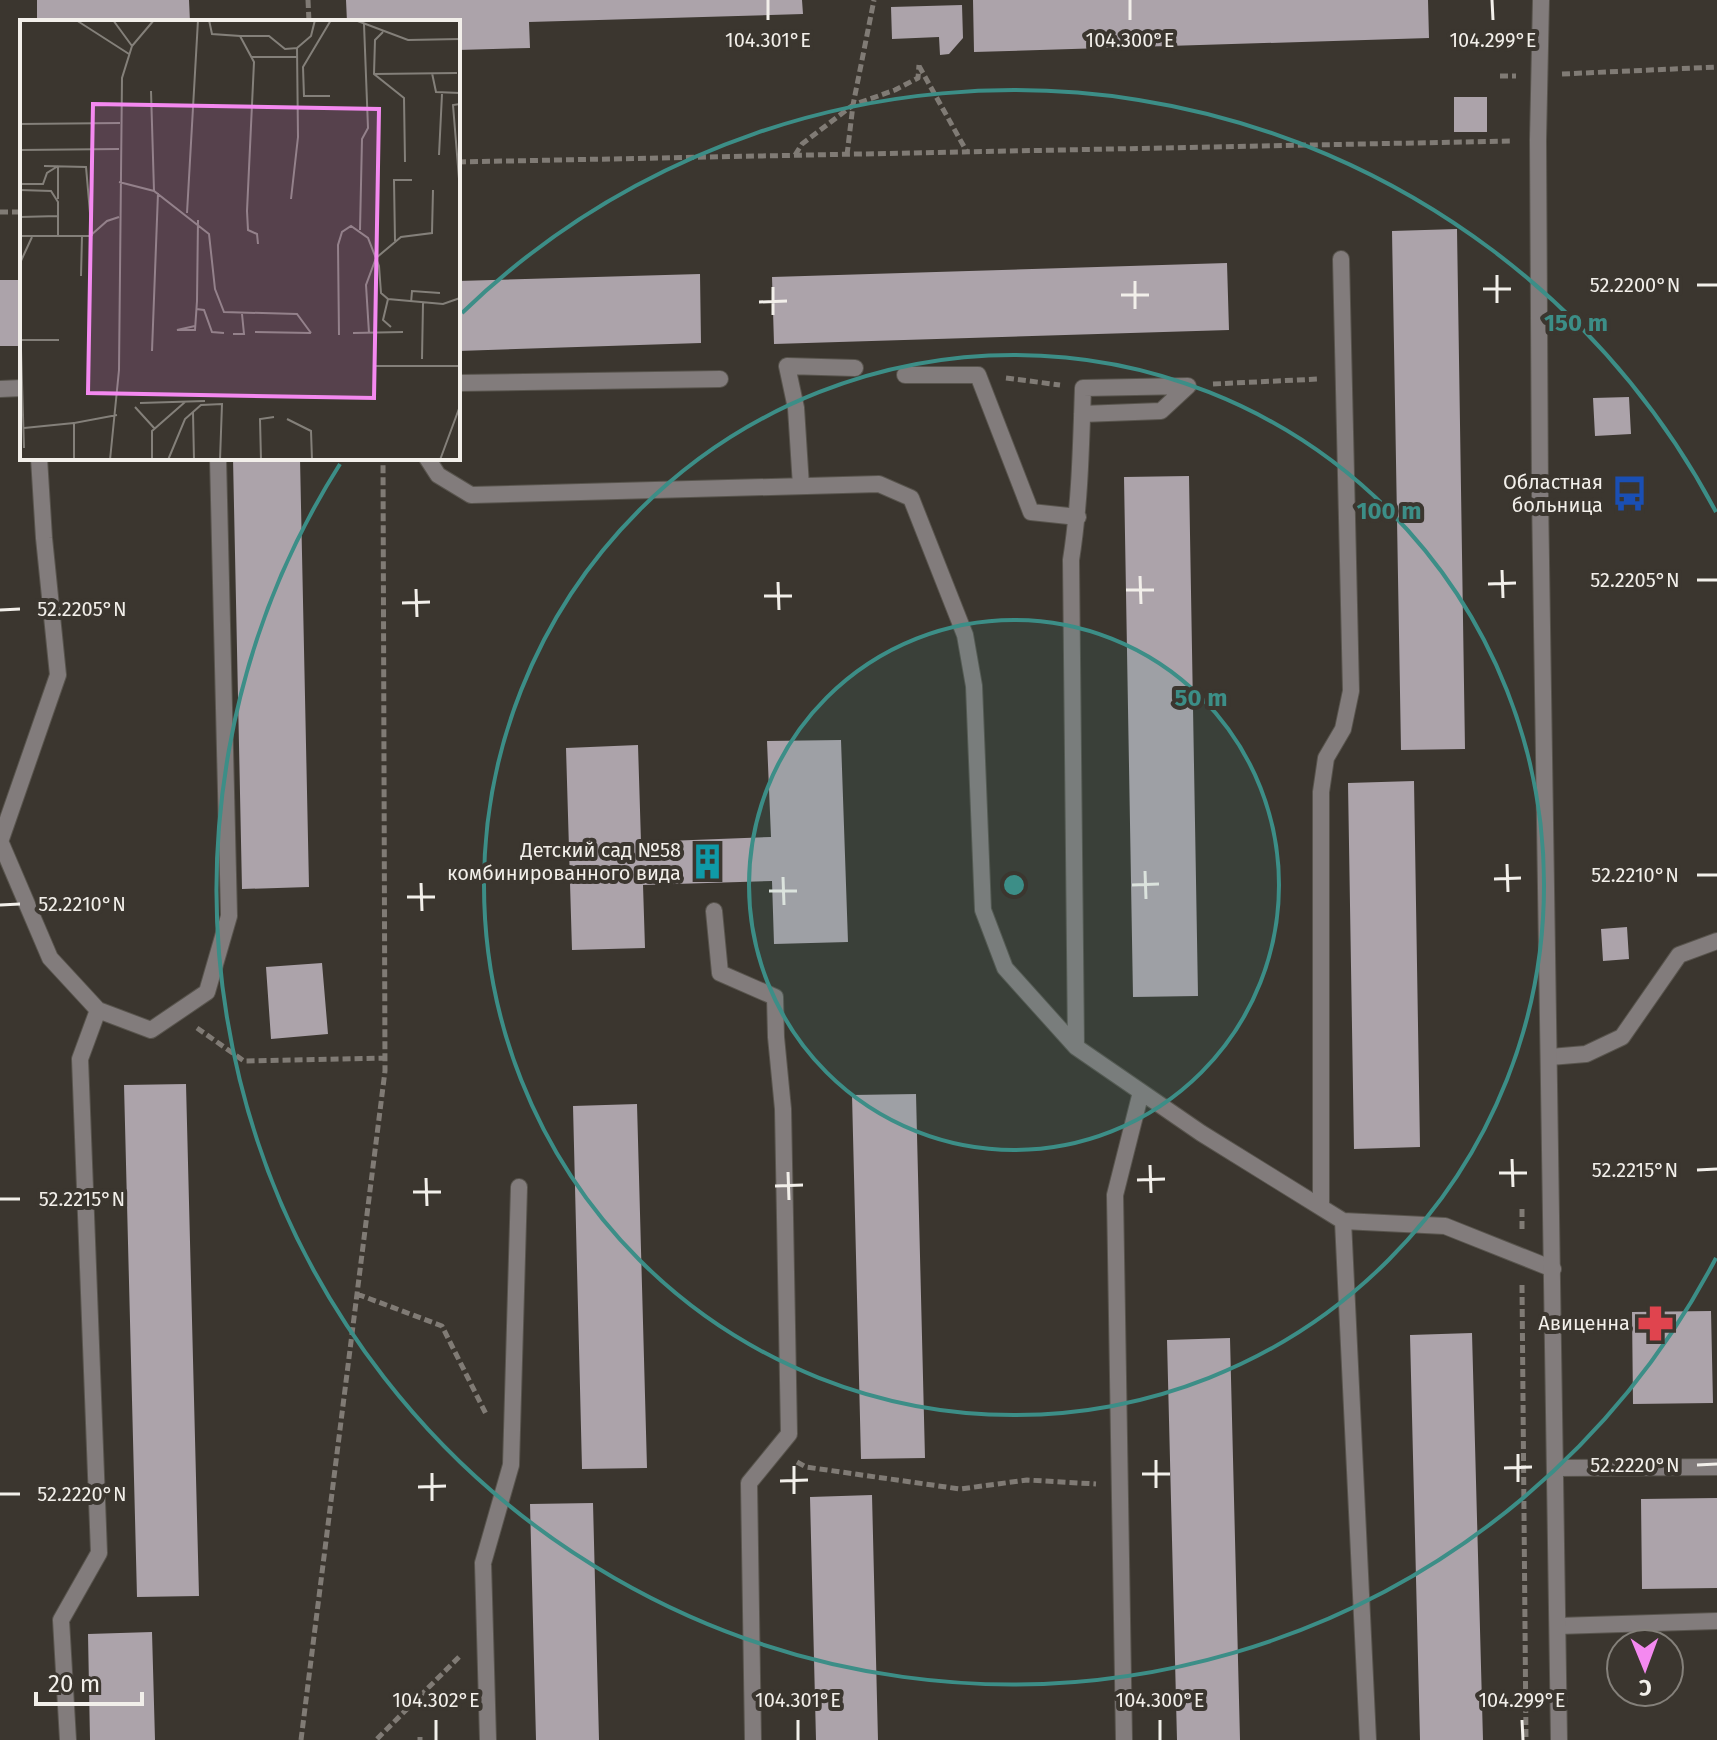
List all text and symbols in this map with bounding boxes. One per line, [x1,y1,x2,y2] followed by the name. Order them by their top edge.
[20,20,460,460] inset map
[725,28,811,52] text: 104.301°E
[1086,28,1174,52] text: 104.300°E
[1449,28,1537,52] text: 104.299°E
[1590,273,1680,297] text: 52.2200°N
[1544,309,1608,337] text: 150 m
[1503,470,1603,517] place label: Областная больница
[1610,475,1648,513] bus stop icon: Областная больница
[1356,497,1422,525] text: 100 m
[1590,568,1680,592] text: 52.2205°N
[37,597,127,621] text: 52.2205°N
[1175,684,1227,712] text: 50 m
[447,838,681,885] place label: Детский сад №58 комбинированного вида
[688,842,726,880] building icon: Детский сад №58 комбинированного вида
[1591,863,1679,887] text: 52.2210°N
[1000,871,1028,899] centre of rings
[38,892,126,916] text: 52.2210°N
[1592,1158,1678,1182] text: 52.2215°N
[39,1187,125,1211] text: 52.2215°N
[1637,1304,1675,1342] pharmacy icon: Авиценна
[1538,1311,1630,1335] place label: Авиценна
[1590,1453,1680,1477] text: 52.2220°N
[37,1482,127,1506] text: 52.2220°N
[1605,1628,1685,1708] north arrow
[36,1656,142,1706] scale bar
[48,1670,100,1698] text: 20 m
[1638,1674,1652,1701] text: С
[392,1688,480,1712] text: 104.302°E
[755,1688,841,1712] text: 104.301°E
[1116,1688,1204,1712] text: 104.300°E
[1478,1688,1566,1712] text: 104.299°E

